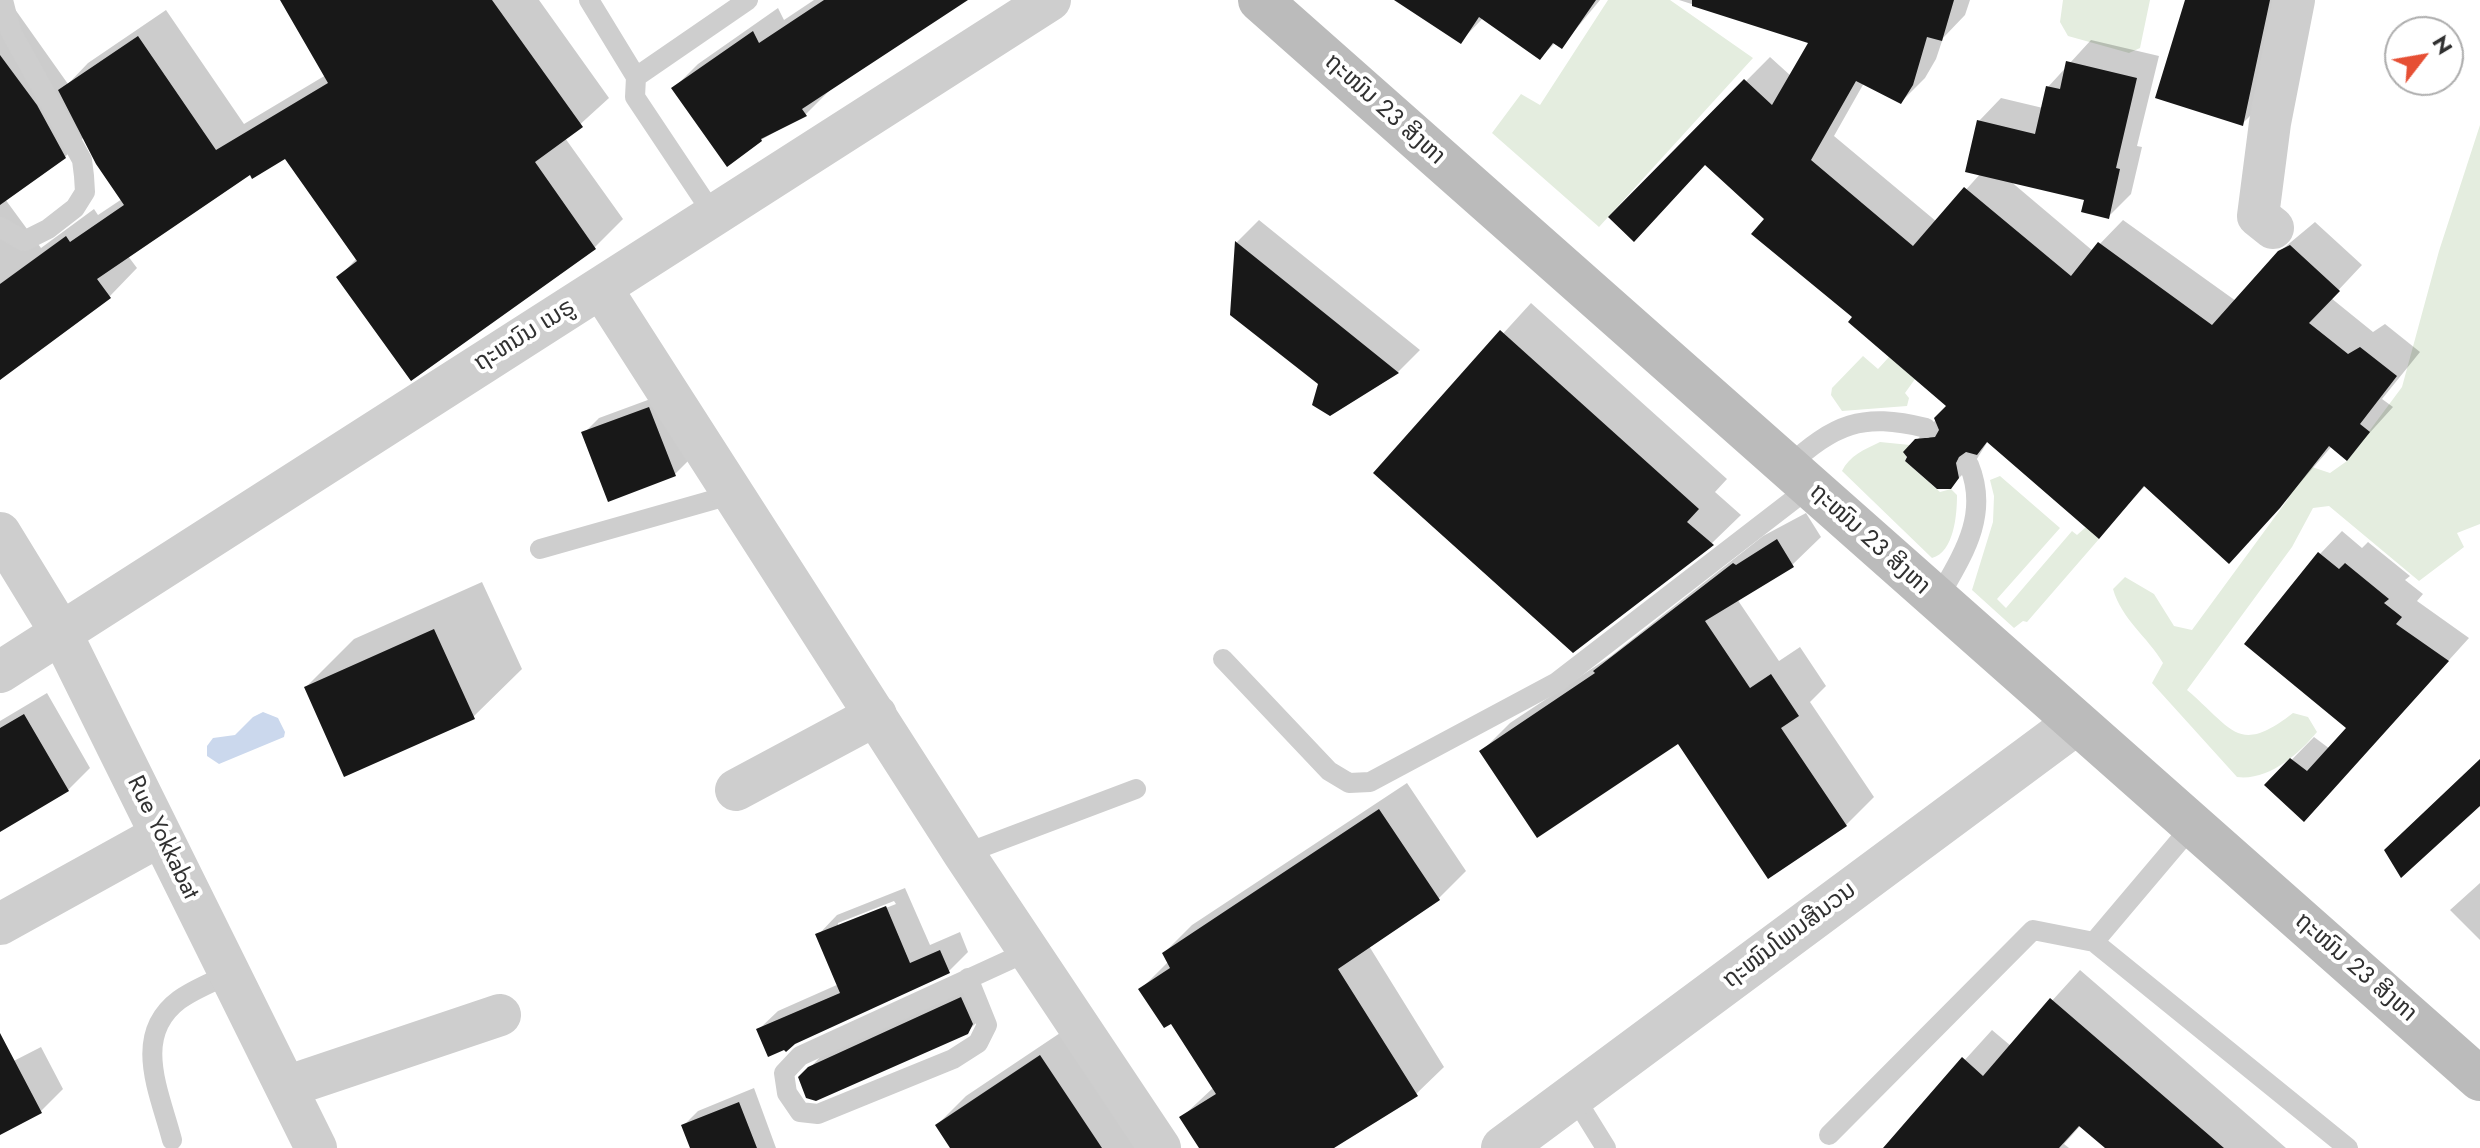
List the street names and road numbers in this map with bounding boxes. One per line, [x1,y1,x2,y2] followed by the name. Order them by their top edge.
[1318,48,1450,172] street label: ຖະໜົນ 23 ສິງຫາ
[469,294,581,378] street label: ຖະຫນົນ ເນຣູ
[1803,478,1935,602] street label: ຖະໜົນ 23 ສິງຫາ
[120,772,204,904] street label: Rue Yokkabat
[1718,876,1862,996] street label: ຖະໜົນໂພນສີນວນ
[2288,907,2422,1029] street label: ຖະໜົນ 23 ສິງຫາ

